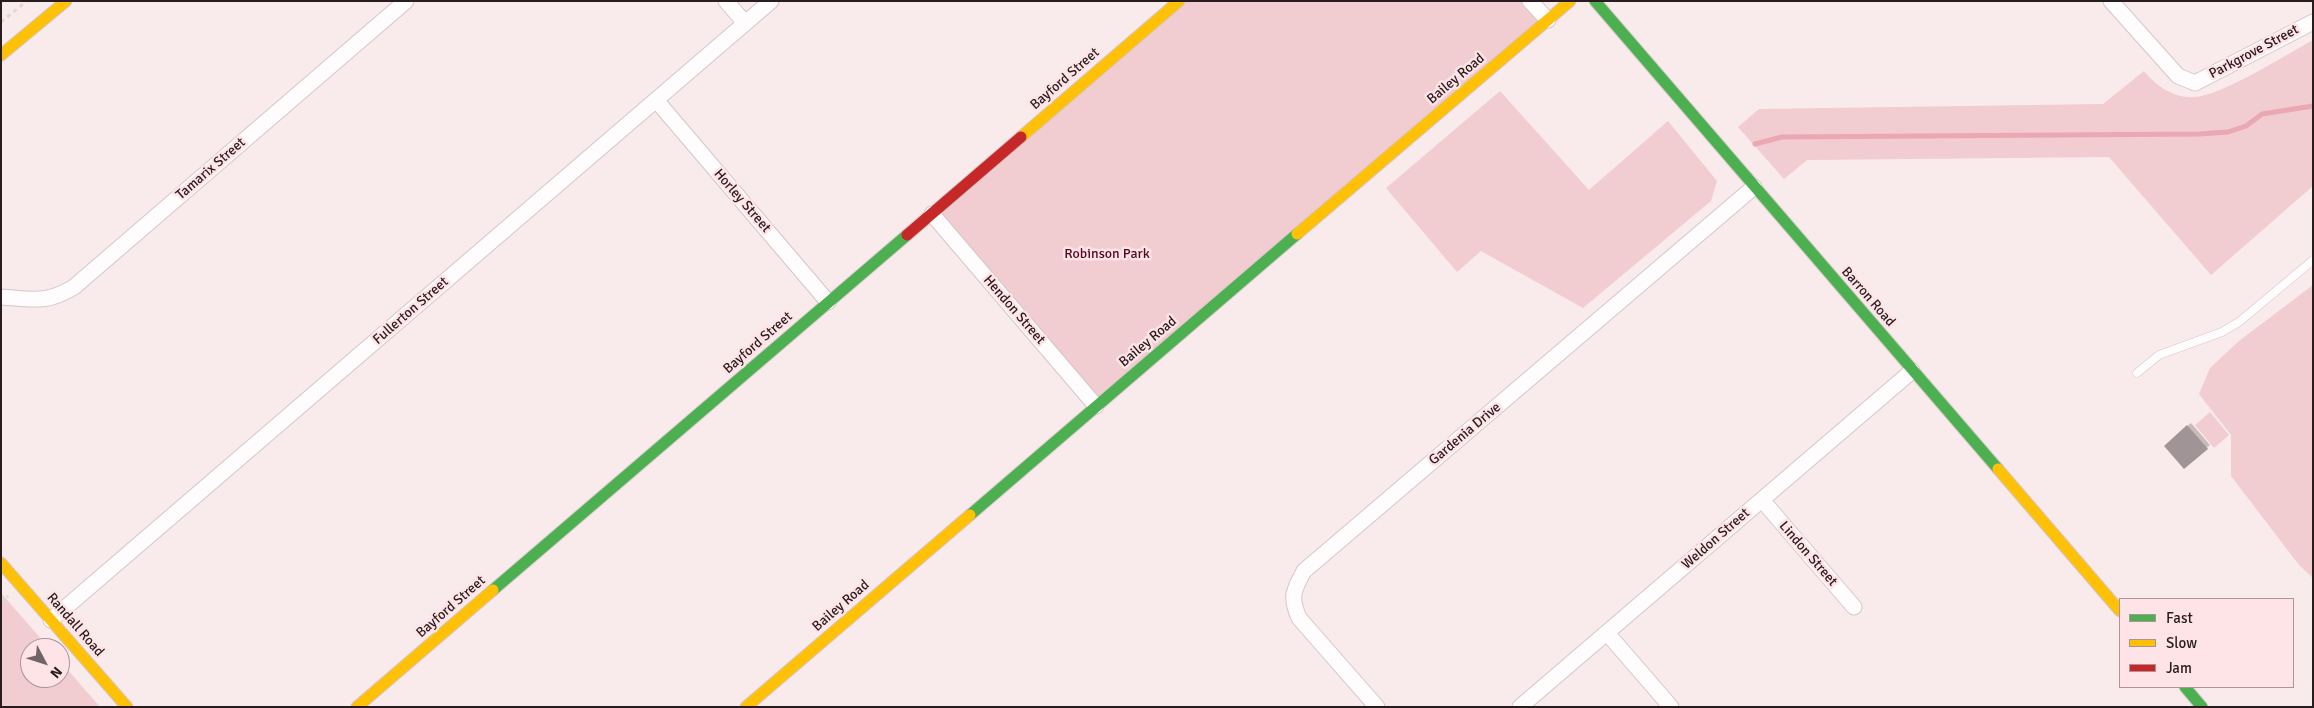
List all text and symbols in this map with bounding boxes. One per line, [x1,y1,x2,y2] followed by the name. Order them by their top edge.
[2206,21,2302,83] street label: Parkgrove Street
[1027,44,1103,114] street label: Bayford Street
[1424,50,1488,108] street label: Bailey Road
[173,134,249,204] street label: Tamarix Street
[710,166,774,236] street label: Horley Street
[1064,246,1150,262] park label: Robinson Park
[1838,264,1898,330] street label: Barron Road
[979,272,1049,348] street label: Hendon Street
[370,274,452,348] street label: Fullerton Street
[720,308,796,378] street label: Bayford Street
[1116,313,1180,371] street label: Bailey Road
[1426,399,1504,469] street label: Gardenia Drive
[1679,505,1753,573] street label: Weldon Street
[1775,518,1841,590] street label: Lindon Street
[413,572,489,642] street label: Bayford Street
[809,577,873,635] street label: Bailey Road
[43,590,107,660] street label: Randall Road
[2119,598,2294,688] legend
[2166,609,2193,627] text: Fast
[2166,634,2197,652] text: Slow
[20,638,70,688] north arrow
[2166,659,2192,677] text: Jam
[46,663,66,682] text: N

